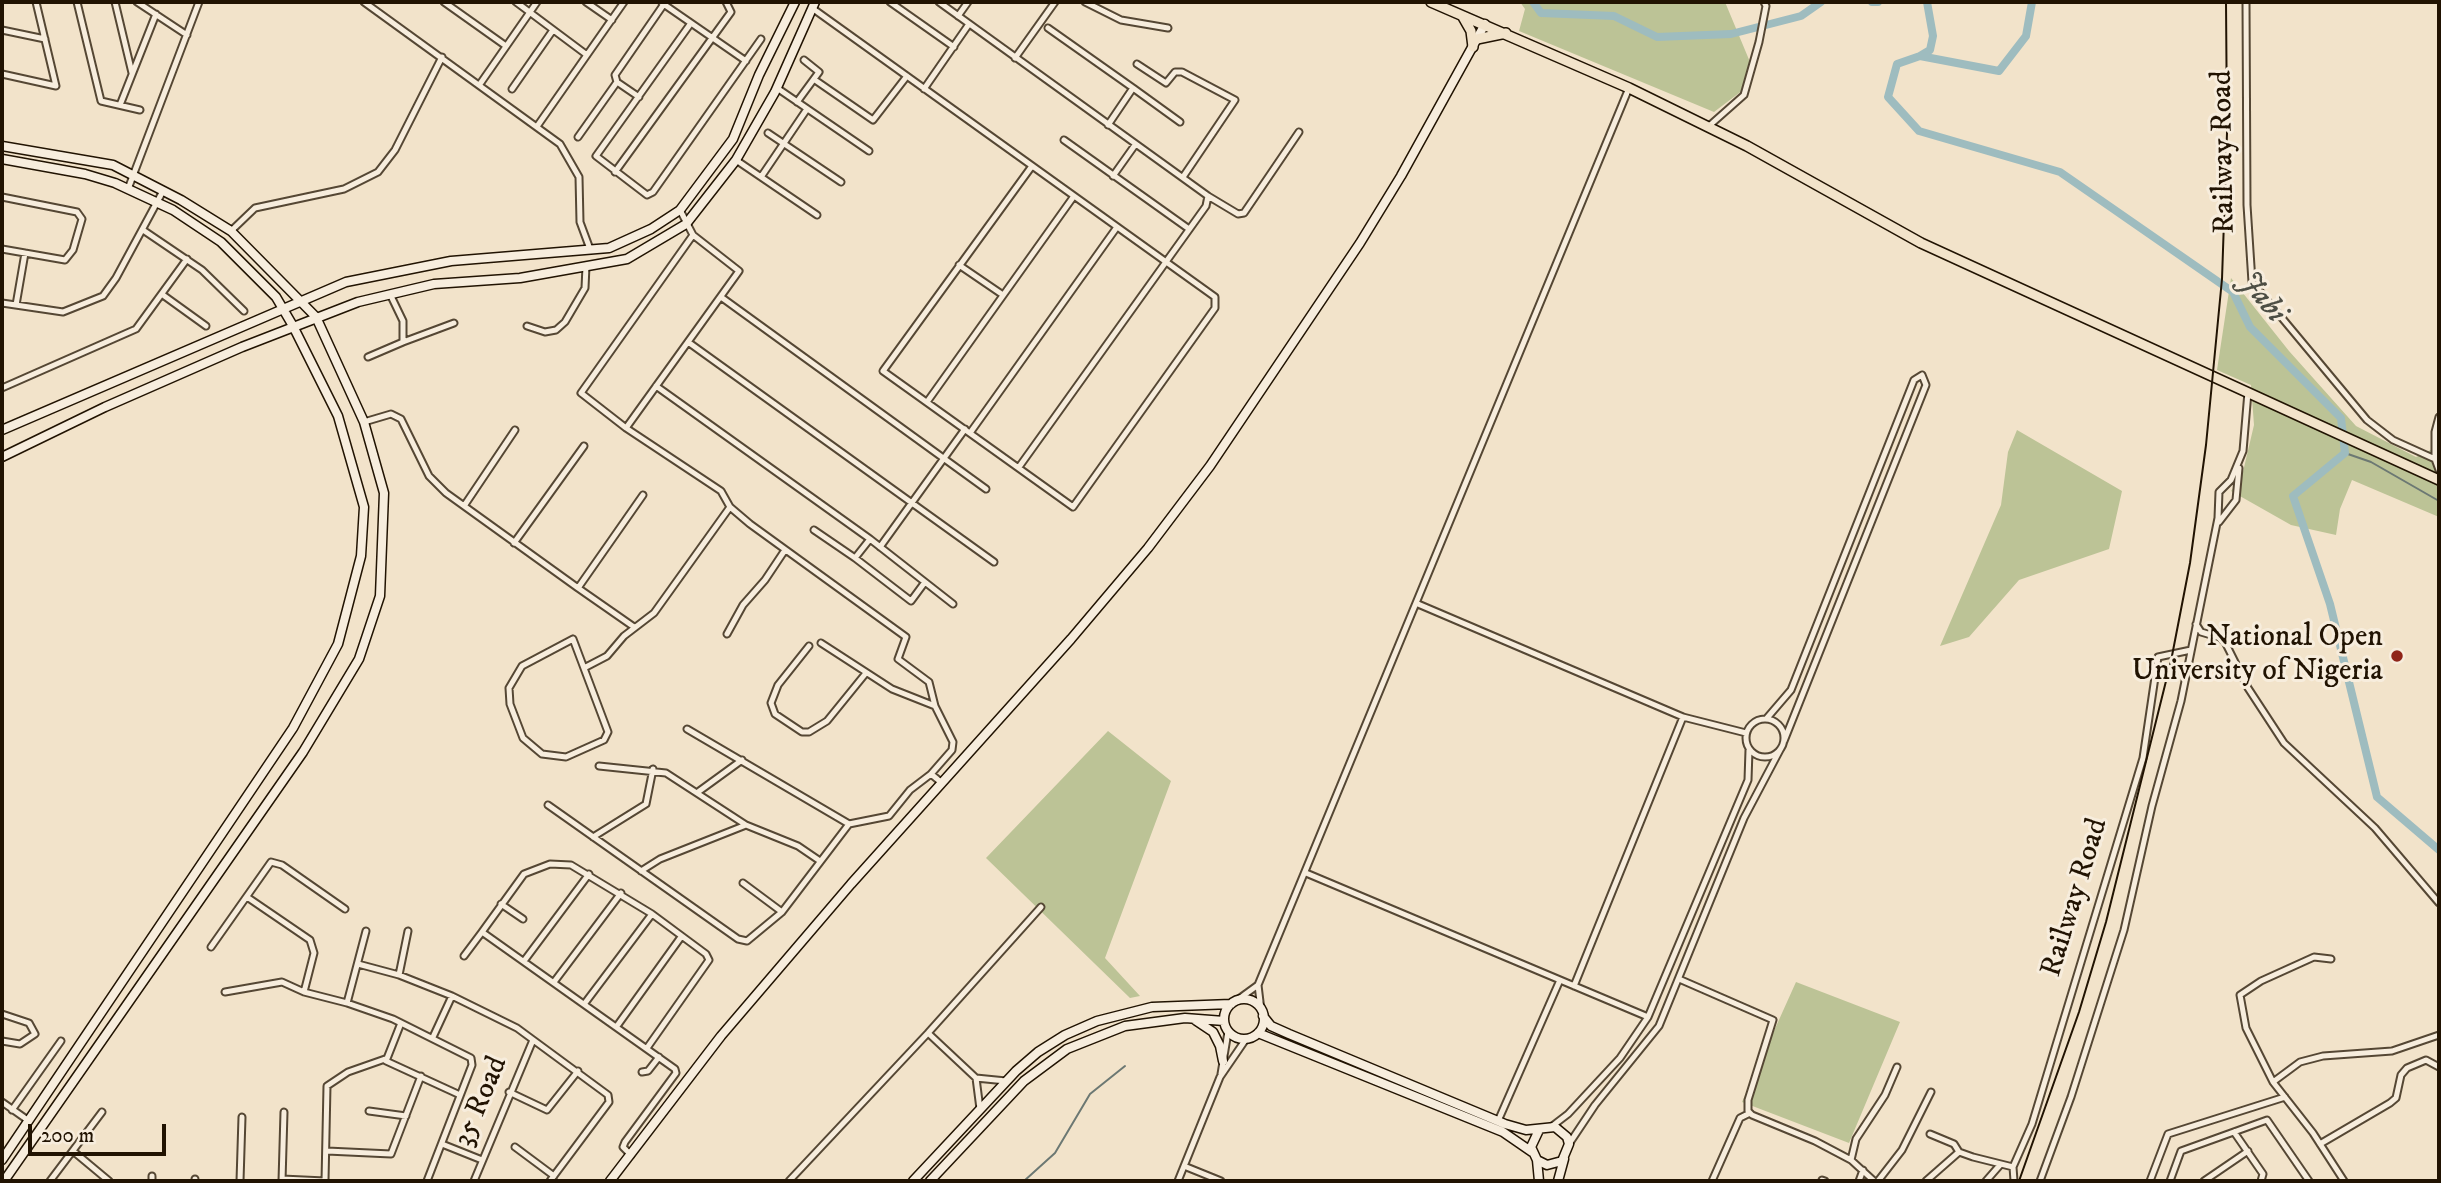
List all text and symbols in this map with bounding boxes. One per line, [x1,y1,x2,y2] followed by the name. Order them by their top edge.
[2206,70,2244,234] street label: Railway Road
[2228,264,2294,332] water label: Jabi
[2132,621,2383,692] place label: National Open University of Nigeria
[2389,648,2405,664] marker: National Open University of Nigeria
[2035,814,2117,982] street label: Railway Road
[447,1051,517,1153] street label: 35 Road
[32,1110,170,1154] scale bar
[41,1123,94,1149] text: 200 m

